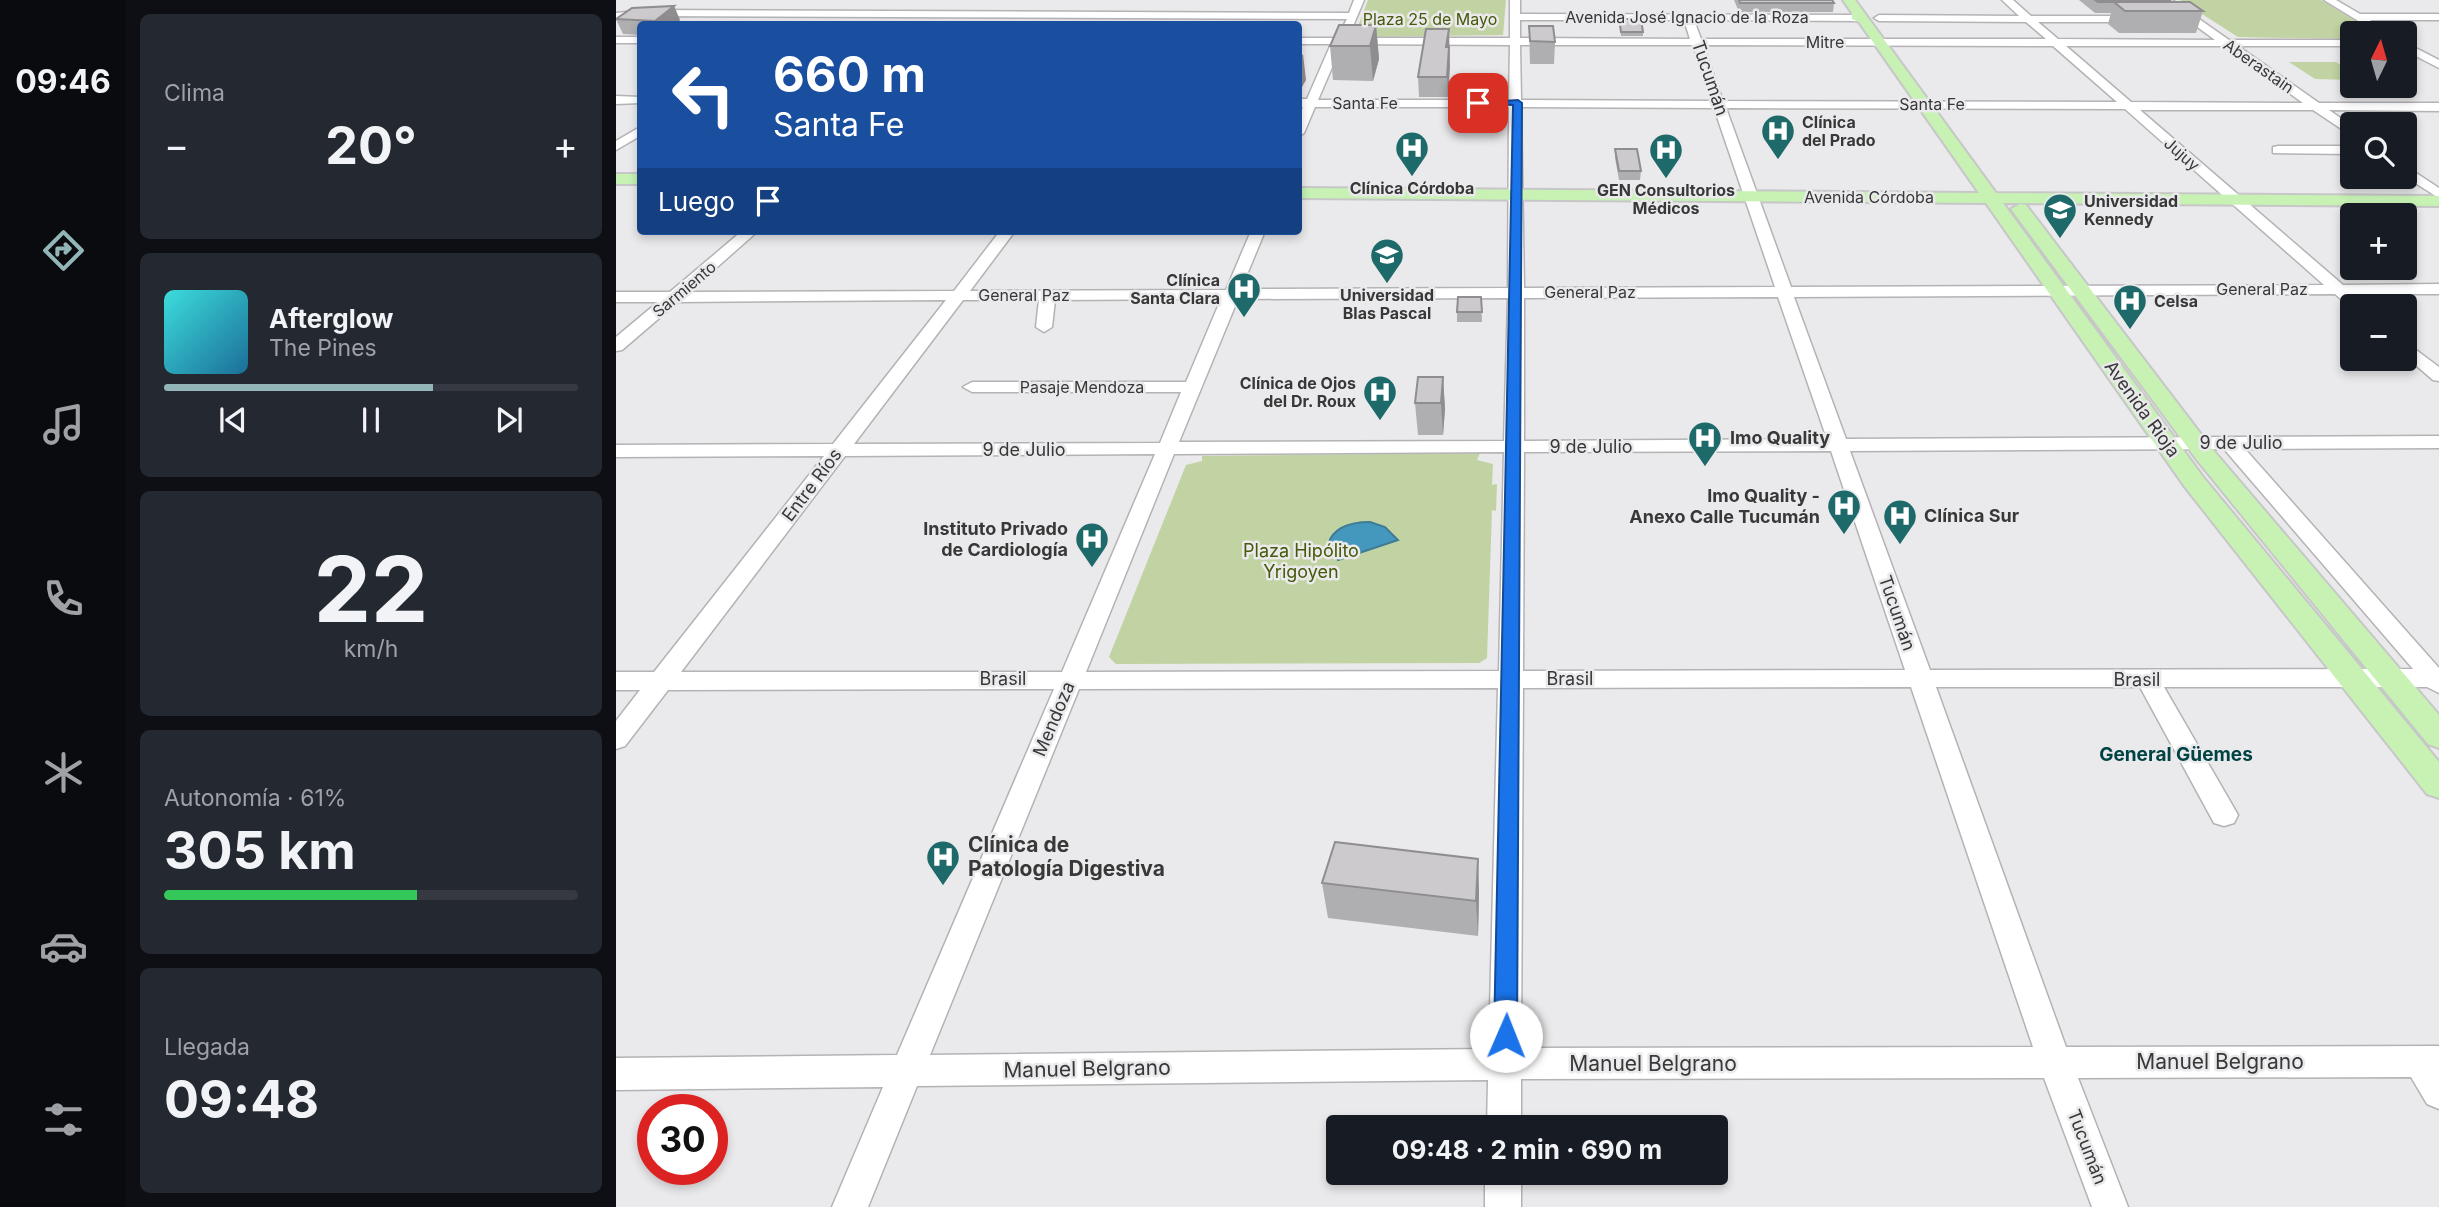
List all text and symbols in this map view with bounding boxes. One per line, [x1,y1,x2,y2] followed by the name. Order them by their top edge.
[1565,7,1809,27] street label: Avenida José Ignacio de la Roza
[1363,9,1497,29] park label: Plaza 25 de Mayo
[2340,21,2417,98] north arrow
[2340,21,2417,371] map controls
[1806,32,1844,52] street label: Mitre
[2220,35,2298,97] street label: Aberastain
[1688,37,1733,118] street label: Tucumán
[773,45,926,104] text: 660 m
[658,49,749,140] icon: left
[15,62,111,101] text: 09:46
[1448,73,1508,133] pin
[164,79,225,107] text: Clima
[1459,84,1497,122] icon: arrive
[1332,93,1398,113] street label: Santa Fe
[1899,94,1965,114] street label: Santa Fe
[773,105,904,144] text: Santa Fe
[1759,112,1797,161] hospital icon: Clínica del Prado
[1802,112,1876,150] place label: Clínica del Prado
[2340,112,2417,189] button: search
[325,114,417,177] text: 20°
[164,122,189,168] text: −
[553,122,578,168] text: +
[1393,129,1431,178] hospital icon: Clínica Córdoba
[1647,131,1685,180] hospital icon: GEN Consultorios Médicos
[2160,133,2204,175] street label: Jujuy
[1350,178,1474,198] place label: Clínica Córdoba
[1597,180,1735,218] place label: GEN Consultorios Médicos
[749,182,787,220] icon: arrive
[658,186,735,217] text: Luego
[1804,187,1934,207] street label: Avenida Córdoba
[2041,191,2079,240] school or university icon: Universidad Kennedy
[2084,191,2178,229] place label: Universidad Kennedy
[2340,203,2417,280] button: +
[39,226,88,275] icon: directions
[1368,236,1406,285] school or university icon: Universidad Blas Pascal
[648,257,720,321] street label: Sarmiento
[1130,270,1220,308] place label: Clínica Santa Clara
[1225,270,1263,319] hospital icon: Clínica Santa Clara
[2216,279,2308,299] street label: General Paz
[1544,282,1636,302] street label: General Paz
[2111,282,2149,331] hospital icon: Celsa
[978,285,1070,305] street label: General Paz
[1340,285,1434,323] place label: Universidad Blas Pascal
[2154,291,2198,311] place label: Celsa
[2340,294,2417,371] button: −
[269,303,393,334] text: Afterglow
[269,334,377,362] text: The Pines
[2100,356,2184,461] street label: Avenida Rioja
[1240,373,1356,411] place label: Clínica de Ojos del Dr. Roux
[1361,373,1399,422] hospital icon: Clínica de Ojos del Dr. Roux
[1020,377,1144,397] street label: Pasaje Mendoza
[39,400,88,449] icon: music
[214,401,252,439] icon: previous
[352,401,390,439] icon: pause
[490,401,528,439] icon: next
[1686,419,1724,468] hospital icon: Imo Quality
[1730,427,1830,448] place label: Imo Quality
[2199,432,2283,453] street label: 9 de Julio
[1549,436,1633,457] street label: 9 de Julio
[982,439,1066,460] street label: 9 de Julio
[777,444,846,525] street label: Entre Ríos
[1629,485,1820,527] place label: Imo Quality - Anexo Calle Tucumán
[1825,487,1863,536] hospital icon: Imo Quality - Anexo Calle Tucumán
[1881,497,1919,546] hospital icon: Clínica Sur
[1924,505,2019,526] place label: Clínica Sur
[923,518,1068,560] place label: Instituto Privado de Cardiología
[1073,520,1111,569] hospital icon: Instituto Privado de Cardiología
[314,534,428,644] text: 22
[1243,540,1359,582] park label: Plaza Hipólito Yrigoyen
[1875,572,1920,653] street label: Tucumán
[39,574,88,623] icon: phone
[344,635,398,663] text: km/h
[980,668,1026,689] street label: Brasil
[1547,668,1593,689] street label: Brasil
[2114,669,2160,690] street label: Brasil
[1028,678,1079,759] street label: Mendoza
[2099,743,2253,766] district label: General Güemes
[39,748,88,797] icon: climate
[164,784,346,812] text: Autonomía · 61%
[164,819,356,882] text: 305 km
[968,832,1165,881] place label: Clínica de Patología Digestiva
[924,838,962,887] hospital icon: Clínica de Patología Digestiva
[39,922,88,971] icon: car
[1469,999,1543,1073] position arrow
[164,1033,250,1061] text: Llegada
[2136,1049,2304,1074] street label: Manuel Belgrano
[1569,1051,1737,1076] street label: Manuel Belgrano
[1003,1055,1171,1082] street label: Manuel Belgrano
[164,1068,319,1131] text: 09:48
[637,1094,728,1185] speed limit sign: 30
[39,1095,88,1144] icon: filters
[2064,1106,2111,1187] street label: Tucumán
[1392,1134,1662,1165] text: 09:48 · 2 min · 690 m

